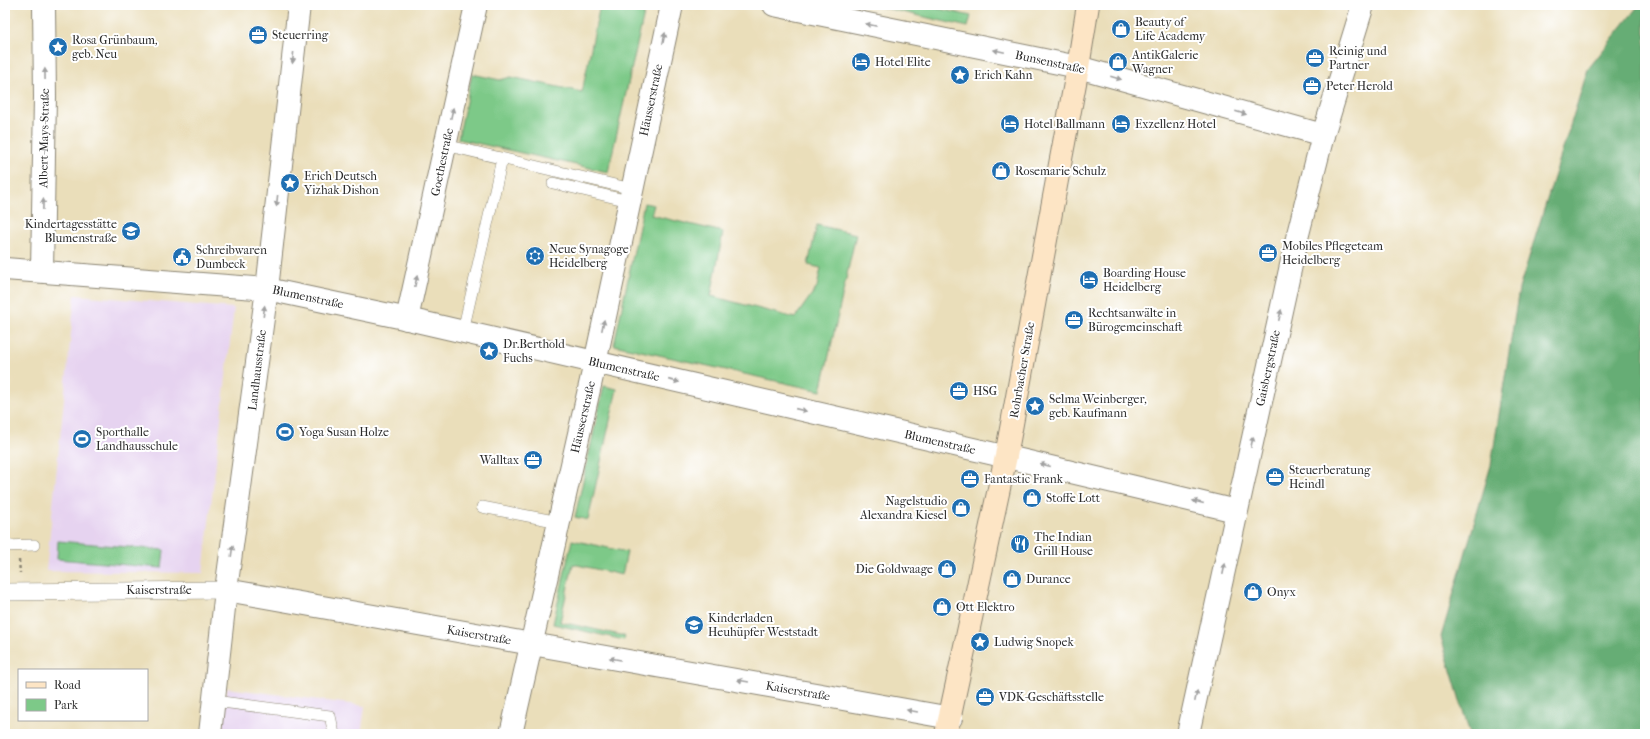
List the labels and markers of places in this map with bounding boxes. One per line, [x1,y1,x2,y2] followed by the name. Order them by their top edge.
[1135,15,1206,43] place label: Beauty of Life Academy
[1110,18,1132,40] shop icon: Beauty of Life Academy
[247,24,269,46] office icon: Steuerring
[272,28,329,42] place label: Steuerring
[72,33,158,61] place label: Rosa Grünbaum, geb. Neu
[47,36,69,58] place icon: Rosa Grünbaum, geb. Neu
[1329,44,1387,72] place label: Reinig und Partner
[1304,47,1326,69] office icon: Reinig und Partner
[1131,48,1198,76] place label: AntikGalerie Wagner
[850,51,872,73] hotel icon: Hotel Elite
[1107,51,1129,73] shop icon: AntikGalerie Wagner
[875,55,931,69] place label: Hotel Elite
[949,64,971,86] place icon: Erich Kahn
[974,68,1033,82] place label: Erich Kahn
[1301,75,1323,97] office icon: Peter Herold
[1326,79,1393,93] place label: Peter Herold
[999,113,1021,135] hotel icon: Hotel Ballmann
[1110,113,1132,135] hotel icon: Exzellenz Hotel
[1024,117,1105,131] place label: Hotel Ballmann
[1135,117,1217,131] place label: Exzellenz Hotel
[990,160,1012,182] shop icon: Rosemarie Schulz
[1015,164,1107,178] place label: Rosemarie Schulz
[303,169,379,197] place label: Erich Deutsch Yizhak Dishon
[279,172,301,194] place icon: Erich Deutsch Yizhak Dishon
[25,217,117,245] place label: Kindertagesstätte Blumenstraße
[120,220,142,242] school or university icon: Kindertagesstätte Blumenstraße
[1282,239,1383,267] place label: Mobiles Pflegeteam Heidelberg
[549,242,629,270] place label: Neue Synagoge Heidelberg
[1257,242,1279,264] office icon: Mobiles Pflegeteam Heidelberg
[196,243,267,271] place label: Schreibwaren Dumbeck
[524,245,546,267] synagogue icon: Neue Synagoge Heidelberg
[171,246,193,268] public building icon: Schreibwaren Dumbeck
[1103,266,1186,294] place label: Boarding House Heidelberg
[1078,269,1100,291] hotel icon: Boarding House Heidelberg
[1088,306,1183,334] place label: Rechtsanwälte in Bürogemeinschaft
[1063,309,1085,331] office icon: Rechtsanwälte in Bürogemeinschaft
[503,337,565,365] place label: Dr.Berthold Fuchs
[478,340,500,362] place icon: Dr.Berthold Fuchs
[948,380,970,402] office icon: HSG
[973,384,998,398] place label: HSG
[1049,392,1147,420] place label: Selma Weinberger, geb. Kaufmann
[1024,395,1046,417] place icon: Selma Weinberger, geb. Kaufmann
[274,421,296,443] sports icon: Yoga Susan Holze
[96,425,178,453] place label: Sporthalle Landhausschule
[298,425,389,439] place label: Yoga Susan Holze
[71,428,93,450] sports icon: Sporthalle Landhausschule
[522,449,544,471] office icon: Walltax
[479,453,520,467] place label: Walltax
[1289,463,1371,491] place label: Steuerberatung Heindl
[1264,466,1286,488] office icon: Steuerberatung Heindl
[959,468,981,490] office icon: Fantastic Frank
[984,472,1064,486] place label: Fantastic Frank
[1021,487,1043,509] shop icon: Stoffe Lott
[1046,491,1101,505] place label: Stoffe Lott
[859,494,948,522] place label: Nagelstudio Alexandra Kiesel
[950,497,972,519] shop icon: Nagelstudio Alexandra Kiesel
[1034,530,1093,558] place label: The Indian Grill House
[1009,533,1031,555] restaurant icon: The Indian Grill House
[936,558,958,580] shop icon: Die Goldwaage
[855,562,933,576] place label: Die Goldwaage
[1001,568,1023,590] shop icon: Durance
[1026,572,1071,586] place label: Durance
[1242,581,1264,603] shop icon: Onyx
[1267,585,1296,599] place label: Onyx
[931,596,953,618] shop icon: Ott Elektro
[956,600,1015,614] place label: Ott Elektro
[708,611,819,639] place label: Kinderladen Heuhüpfer Weststadt
[683,614,705,636] school or university icon: Kinderladen Heuhüpfer Weststadt
[969,631,991,653] place icon: Ludwig Snopek
[994,635,1074,649] place label: Ludwig Snopek
[974,686,996,708] office icon: VDK-Geschäftsstelle
[998,690,1104,704] place label: VDK-Geschäftsstelle

